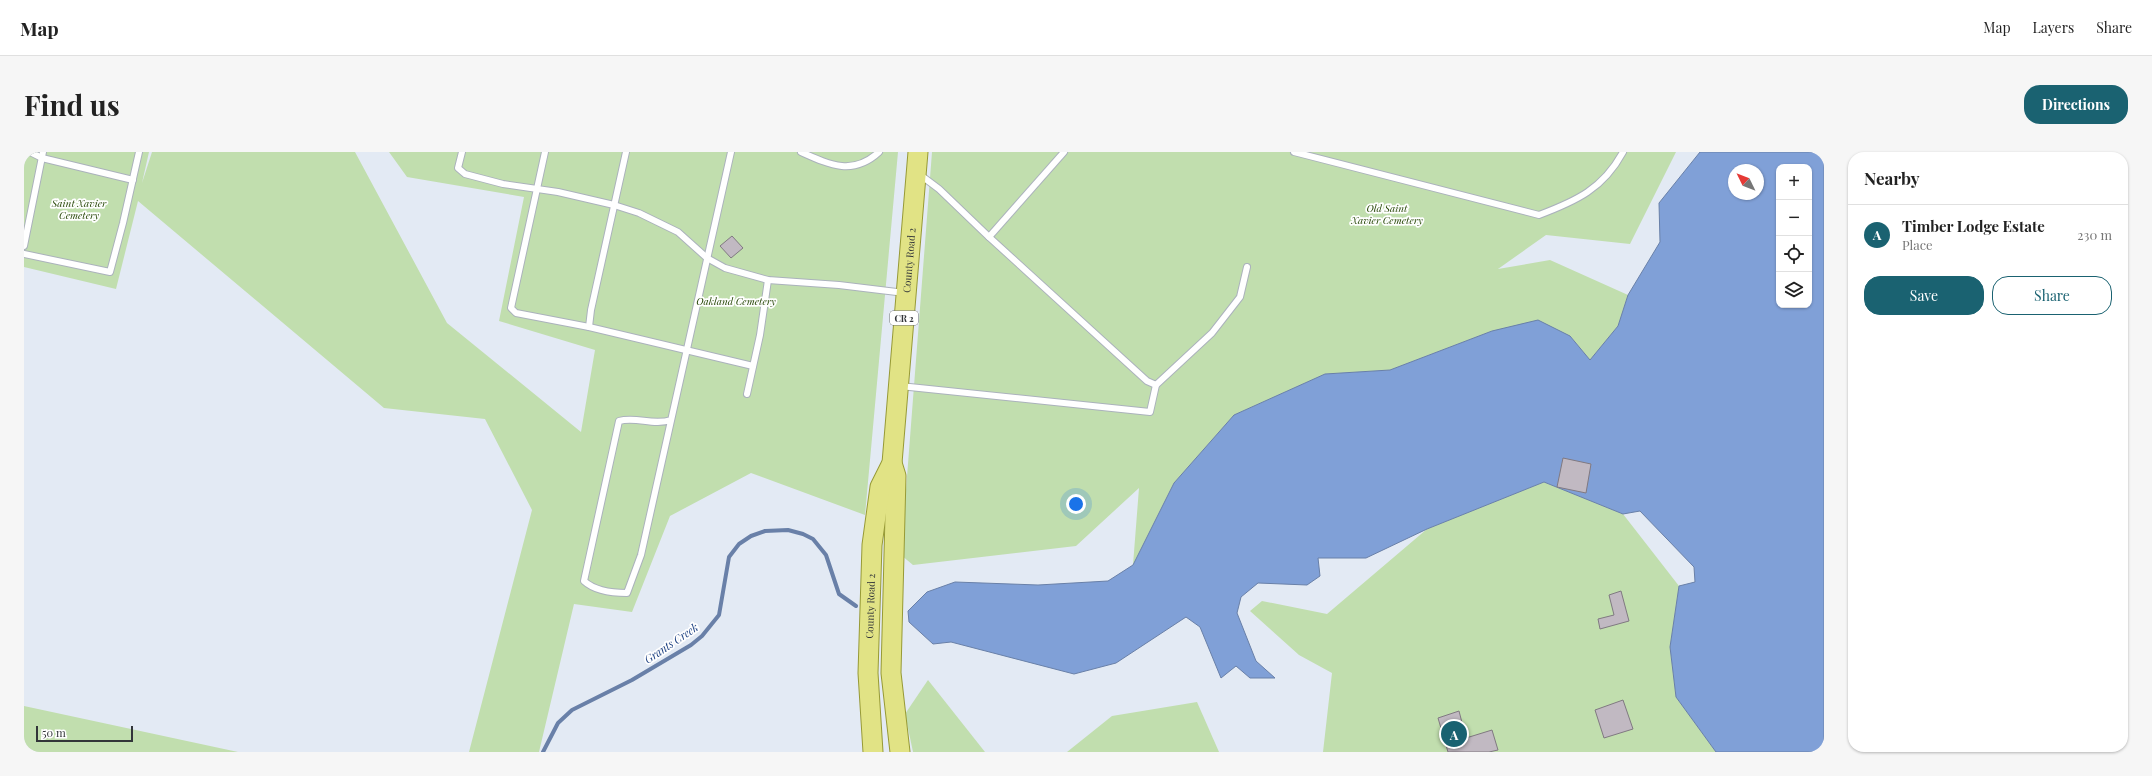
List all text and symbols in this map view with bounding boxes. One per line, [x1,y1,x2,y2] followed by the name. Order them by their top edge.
[20,15,59,41] text: Map
[1983,18,2011,37] text: Map
[2033,18,2074,37] text: Layers
[2096,18,2132,37] text: Share
[2024,85,2128,124] button: Directions
[24,86,120,123] text: Find us
[1728,164,1764,200] north arrow
[1776,164,1812,308] map controls
[1776,164,1812,200] button: +
[1864,167,1919,189] text: Nearby
[51,196,107,222] park label: Saint Xavier Cemetery
[1776,200,1812,236] button: −
[1350,201,1423,227] park label: Old Saint Xavier Cemetery
[1902,216,2045,236] text: Timber Lodge Estate
[1873,226,1881,243] text: A
[2077,226,2112,243] text: 230 m
[899,227,919,293] street label: County Road 2
[1776,236,1812,272] button: locate
[1902,236,1933,253] text: Place
[1776,272,1812,308] button: layers
[1864,276,1984,315] button: Save
[1992,276,2112,315] button: Share
[696,294,776,308] park label: Oakland Cemetery
[890,311,918,325] road number: CR 2
[1066,494,1086,514] your location
[862,573,878,639] street label: County Road 2
[641,619,701,667] water label: Grants Creek
[1441,719,1467,749] pin: A
[36,724,133,743] scale bar
[42,725,66,740] text: 50 m

